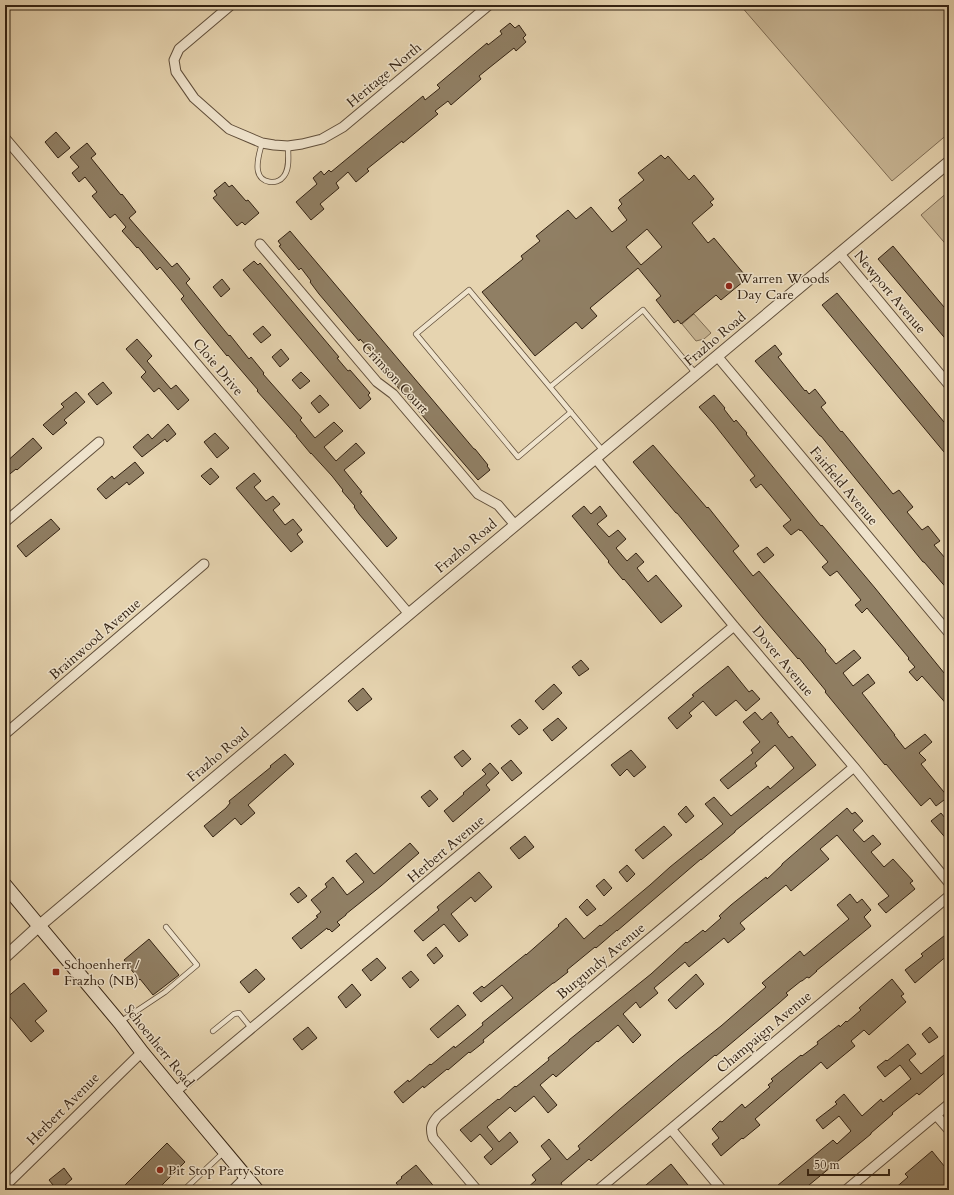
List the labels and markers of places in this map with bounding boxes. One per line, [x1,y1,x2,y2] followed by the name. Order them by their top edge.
[736,269,830,304] place label: Warren Woods Day Care
[724,281,734,291] marker: Warren Woods Day Care
[64,955,140,990] place label: Schoenherr / Frazho (NB)
[51,967,61,977] marker: Schoenherr / Frazho (NB)
[168,1161,284,1180] place label: Pit Stop Party Store
[155,1165,165,1175] marker: Pit Stop Party Store

